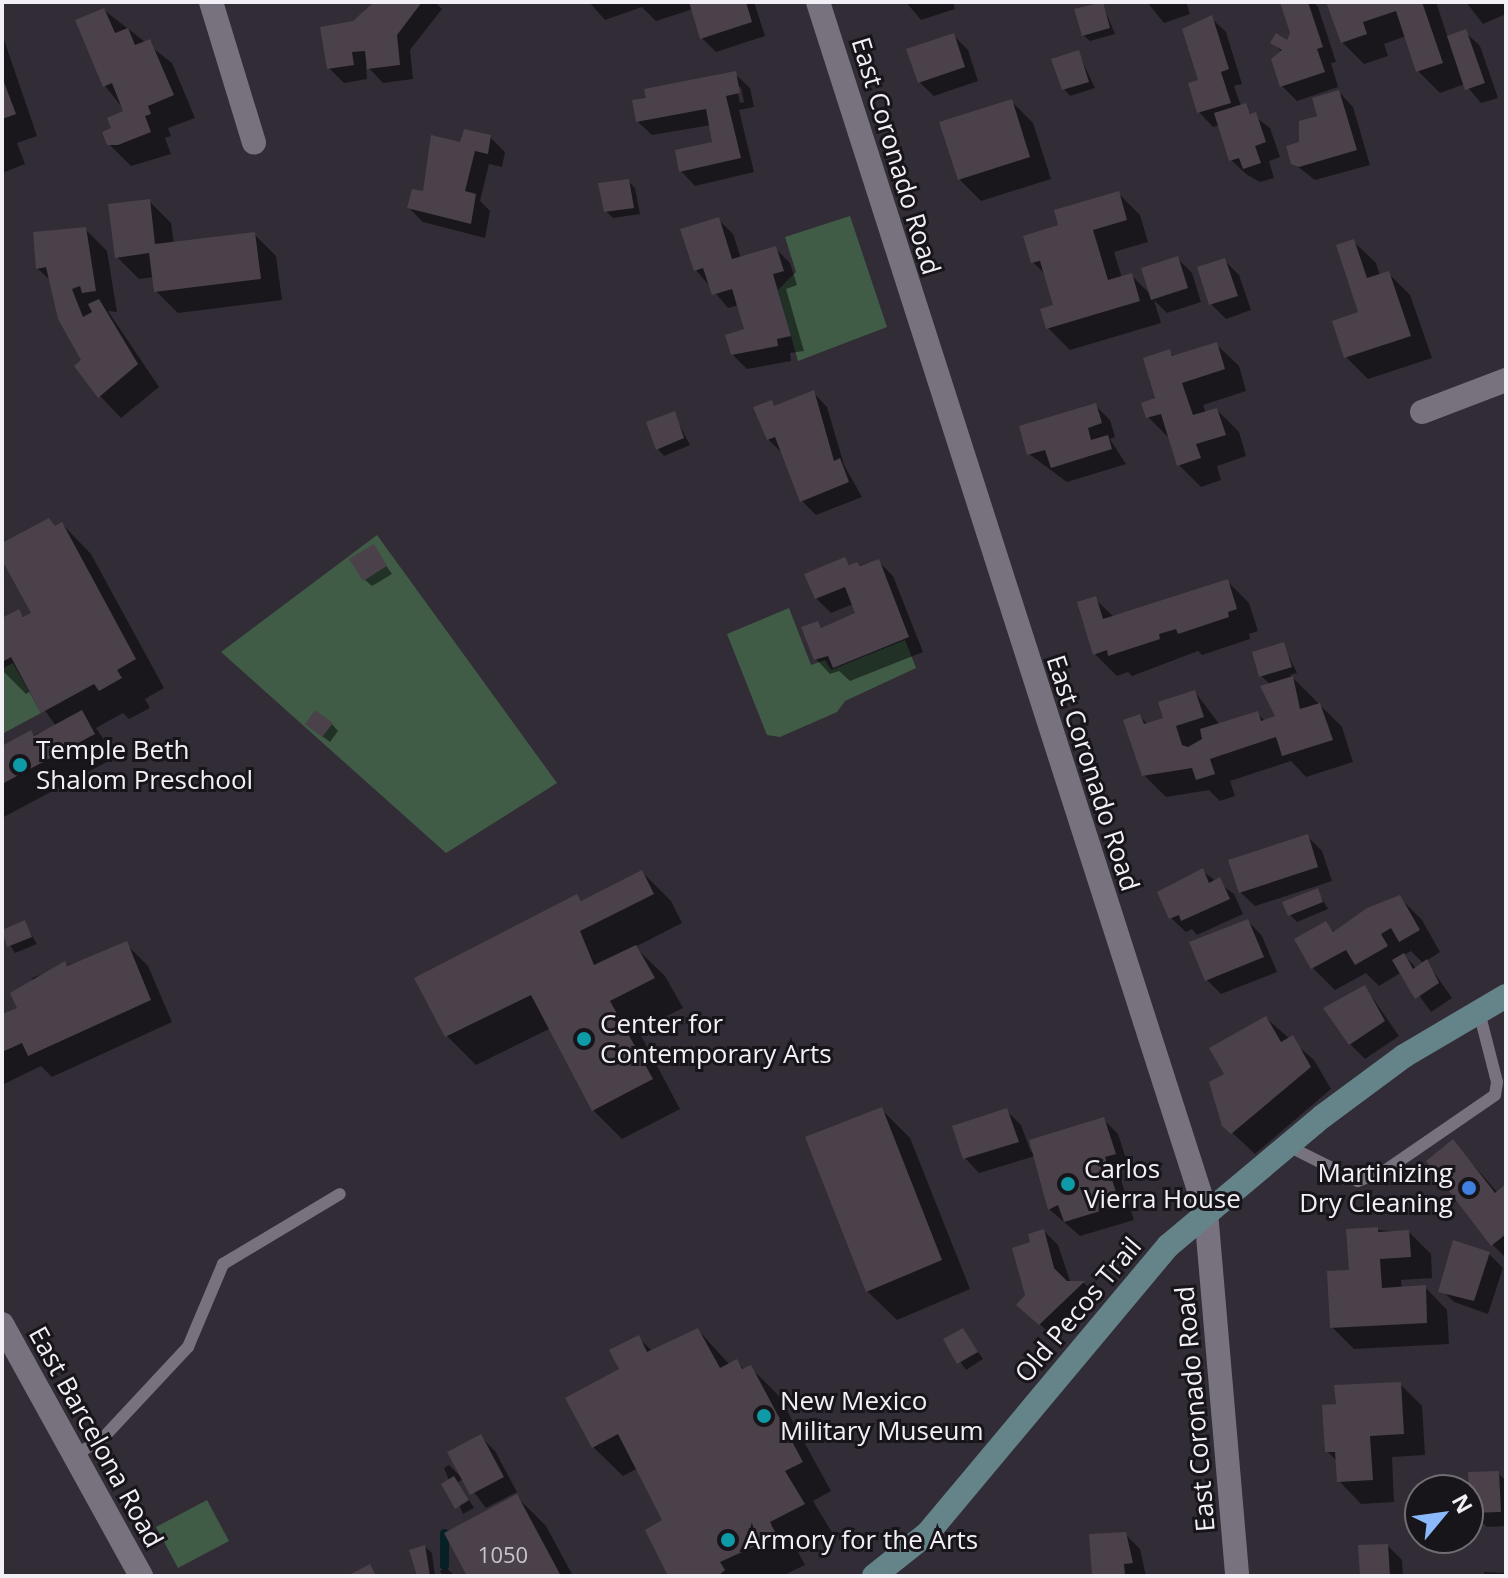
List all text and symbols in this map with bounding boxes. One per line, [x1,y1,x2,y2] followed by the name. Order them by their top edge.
[845,34,947,278] street label: East Coronado Road
[1040,651,1146,895] street label: East Coronado Road
[36,734,253,796] place label: Temple Beth Shalom Preschool
[11,756,29,774] marker: Temple Beth Shalom Preschool
[600,1008,832,1070] place label: Center for Contemporary Arts
[575,1030,593,1048] marker: Center for Contemporary Arts
[1084,1153,1241,1214] place label: Carlos Vierra House
[1299,1157,1453,1218] place label: Martinizing Dry Cleaning
[1059,1175,1077,1193] marker: Carlos Vierra House
[1460,1179,1478,1197] marker: Martinizing Dry Cleaning
[1008,1231,1148,1389] street label: Old Pecos Trail
[1169,1285,1221,1533] street label: East Coronado Road
[22,1321,170,1553] street label: East Barcelona Road
[780,1385,984,1446] place label: New Mexico Military Museum
[755,1407,773,1425] marker: New Mexico Military Museum
[1404,1474,1484,1554] north arrow
[1446,1488,1481,1518] text: N
[744,1524,978,1556] place label: Armory for the Arts
[719,1531,737,1549] marker: Armory for the Arts
[478,1542,528,1568] house number: 1050

